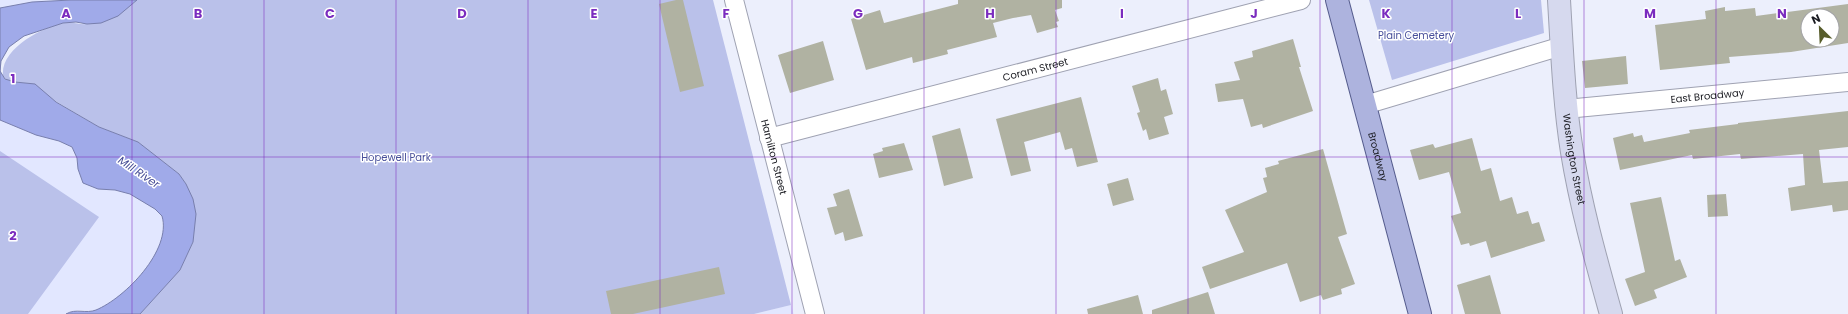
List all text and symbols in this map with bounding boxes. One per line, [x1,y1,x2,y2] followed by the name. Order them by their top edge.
[61,4,71,23] text: A
[194,4,203,23] text: B
[325,4,335,23] text: C
[457,4,467,23] text: D
[590,4,598,23] text: E
[722,4,730,23] text: F
[853,4,863,23] text: G
[985,4,995,23] text: H
[1120,4,1124,23] text: I
[1250,4,1258,23] text: J
[1381,4,1391,23] text: K
[1515,4,1521,23] text: L
[1644,4,1656,23] text: M
[1777,4,1787,23] text: N
[1800,8,1840,48] north arrow
[1809,10,1823,28] text: N
[1378,28,1454,43] park label: Plain Cemetery
[1001,53,1070,85] street label: Coram Street
[11,69,15,88] text: 1
[1670,84,1745,106] street label: East Broadway
[1559,113,1590,206] street label: Washington Street
[758,118,791,197] street label: Hamilton Street
[1365,130,1392,183] street label: Broadway
[361,150,432,165] park label: Hopewell Park
[115,152,164,192] water label: Mill River
[9,226,17,245] text: 2

